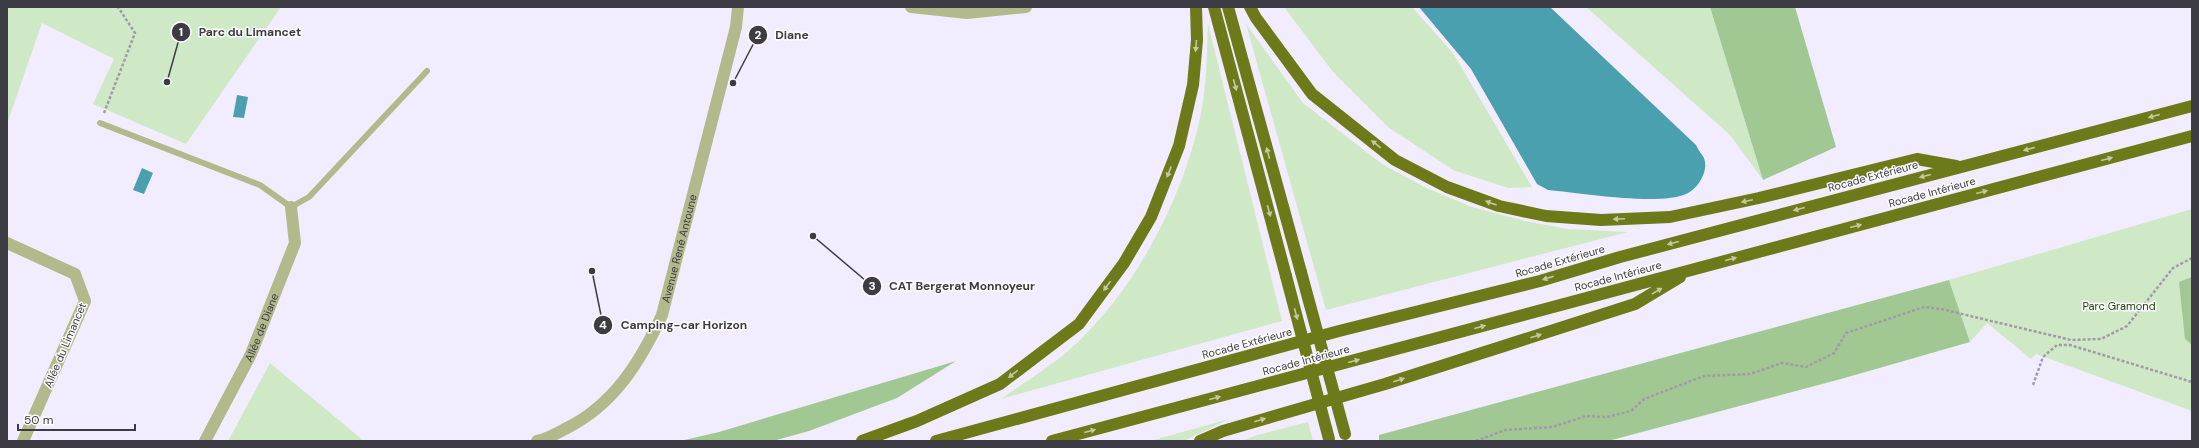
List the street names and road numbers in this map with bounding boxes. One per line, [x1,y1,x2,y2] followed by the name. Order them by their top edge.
[1826,157,1920,195] street label: Rocade Extérieure
[1887,174,1977,210] street label: Rocade Intérieure
[658,193,700,304] street label: Avenue René Antoune
[1514,242,1606,280] street label: Rocade Extérieure
[1573,258,1663,294] street label: Rocade Intérieure
[241,291,281,364] street label: Allée de Diane
[41,300,89,390] street label: Allée du Limancet
[1200,324,1294,362] street label: Rocade Extérieure
[1261,342,1351,378] street label: Rocade Intérieure

